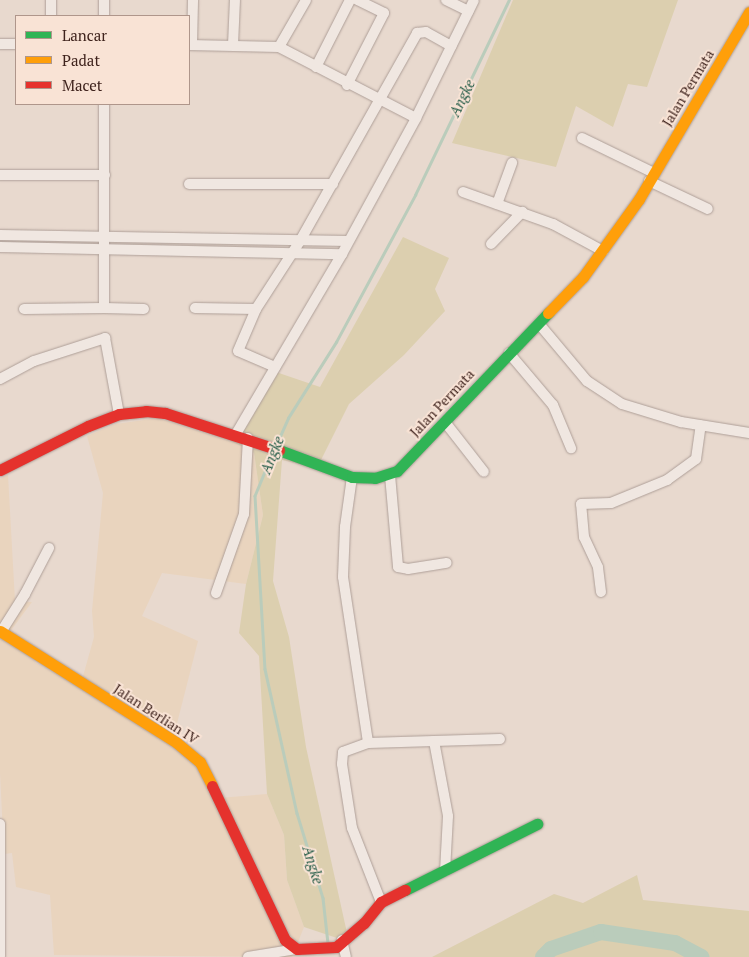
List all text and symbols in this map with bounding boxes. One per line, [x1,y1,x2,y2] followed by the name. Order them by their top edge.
[15,15,190,105] legend
[62,25,107,45] text: Lancar
[658,47,718,129] street label: Jalan Permata
[62,50,100,70] text: Padat
[62,75,102,95] text: Macet
[445,76,479,120] water label: Angke
[406,366,478,440] street label: Jalan Permata
[256,433,288,477] water label: Angke
[111,680,201,748] street label: Jalan Berlian IV
[299,844,327,886] water label: Angke

